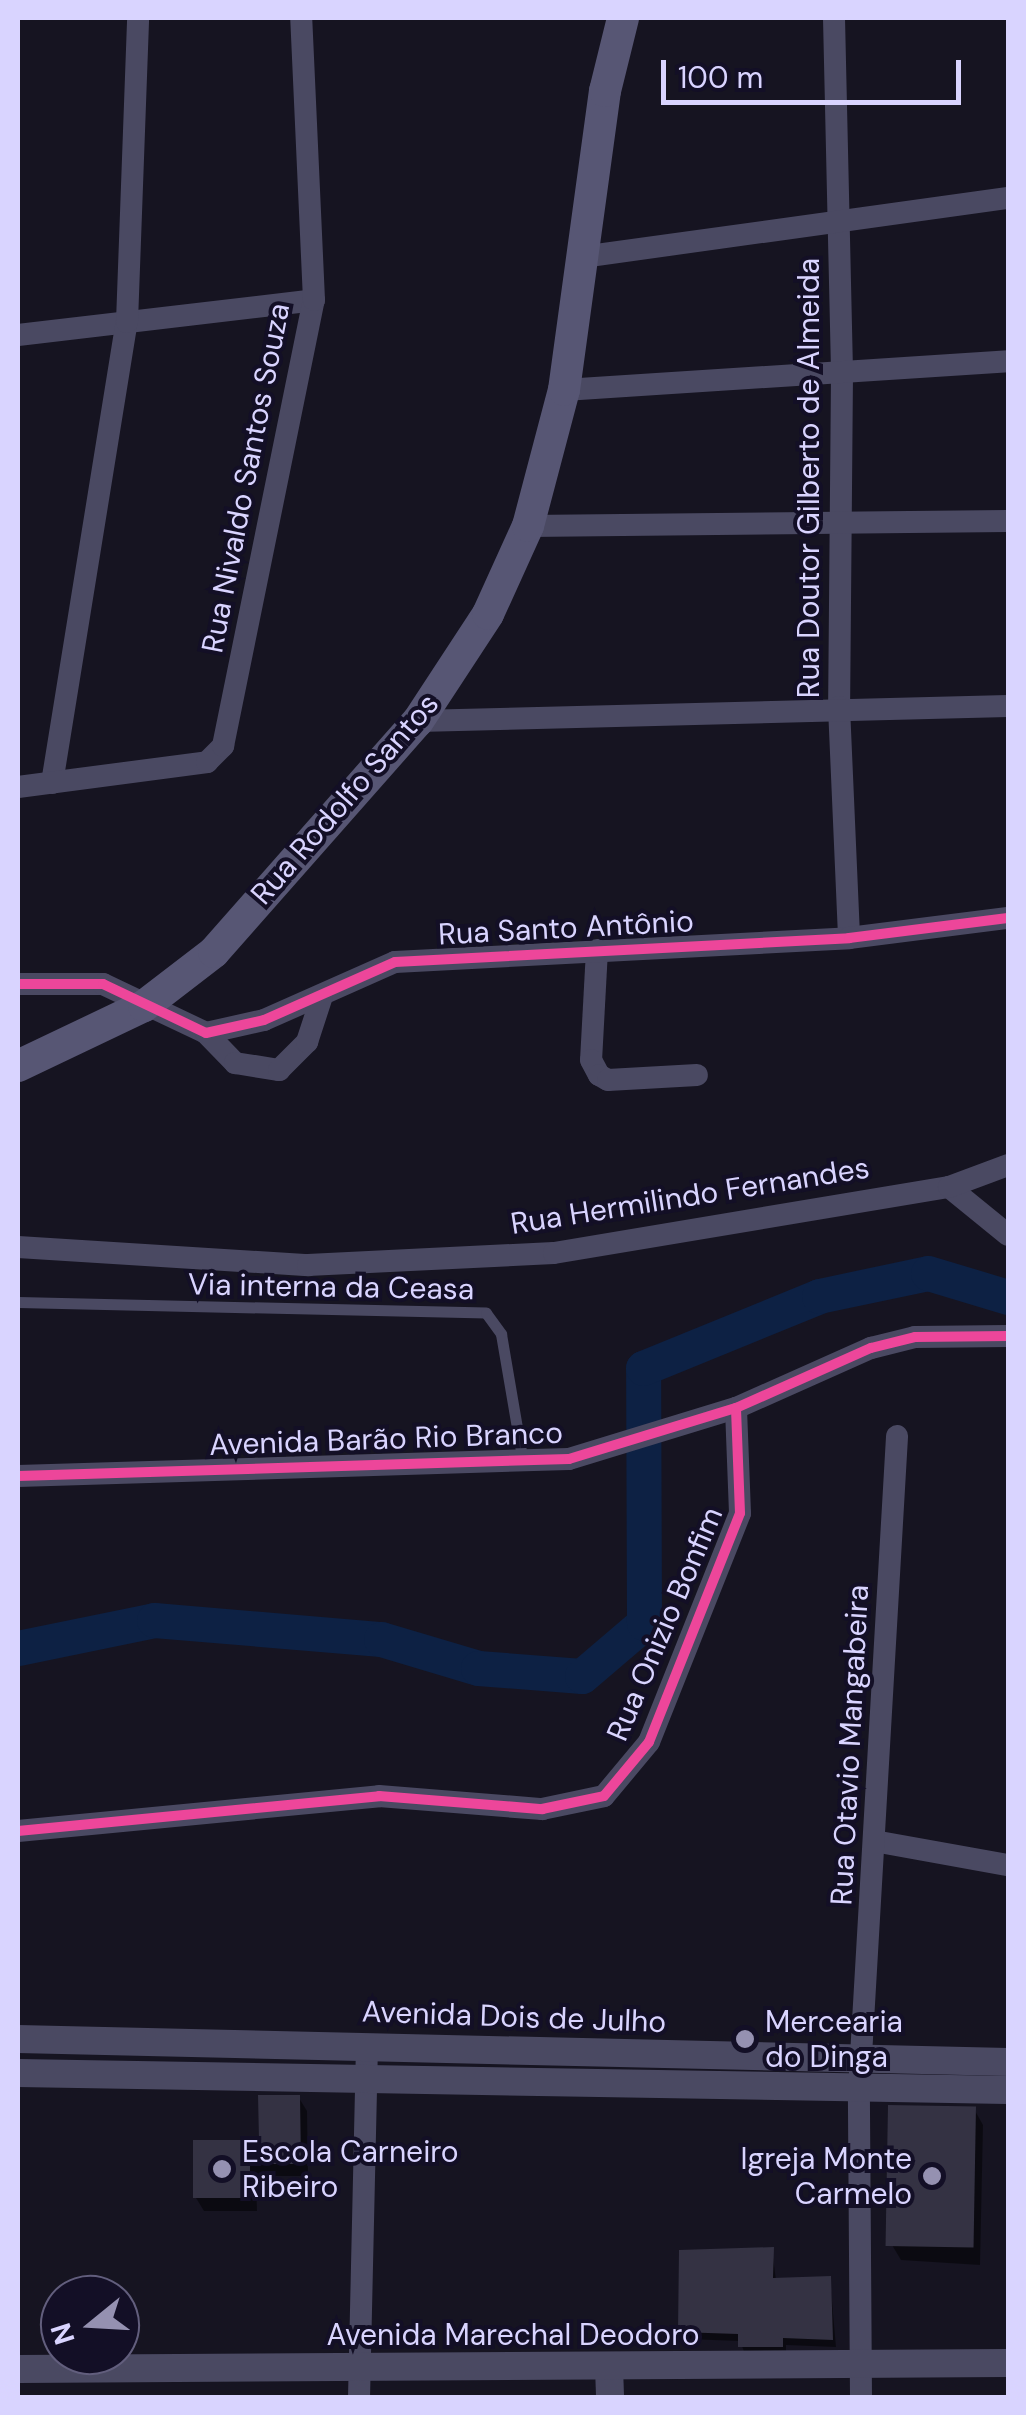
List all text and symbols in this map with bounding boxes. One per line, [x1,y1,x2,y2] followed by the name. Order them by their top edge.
[666,40,966,102] scale bar
[678,58,763,97] text: 100 m
[791,258,827,698] street label: Rua Doutor Gilberto de Almeida
[194,300,298,656] street label: Rua Nivaldo Santos Souza
[244,686,446,912] street label: Rua Rodolfo Santos
[437,903,695,953] street label: Rua Santo Antônio
[508,1150,872,1242] street label: Rua Hermilindo Fernandes
[188,1267,474,1307] street label: Via interna da Ceasa
[208,1415,564,1463] street label: Avenida Barão Rio Branco
[600,1502,730,1746] street label: Rua Onizio Bonfim
[824,1584,876,1906] street label: Rua Otavio Mangabeira
[361,1994,667,2040] street label: Avenida Dois de Julho
[765,2004,903,2074] place label: Mercearia do Dinga
[734,2028,756,2050] marker: Mercearia do Dinga
[242,2134,459,2204] place label: Escola Carneiro Ribeiro
[740,2141,912,2212] place label: Igreja Monte Carmelo
[211,2158,233,2180] marker: Escola Carneiro Ribeiro
[921,2165,943,2187] marker: Igreja Monte Carmelo
[40,2275,140,2375] north arrow
[327,2317,699,2353] street label: Avenida Marechal Deodoro
[42,2318,84,2349] text: N

